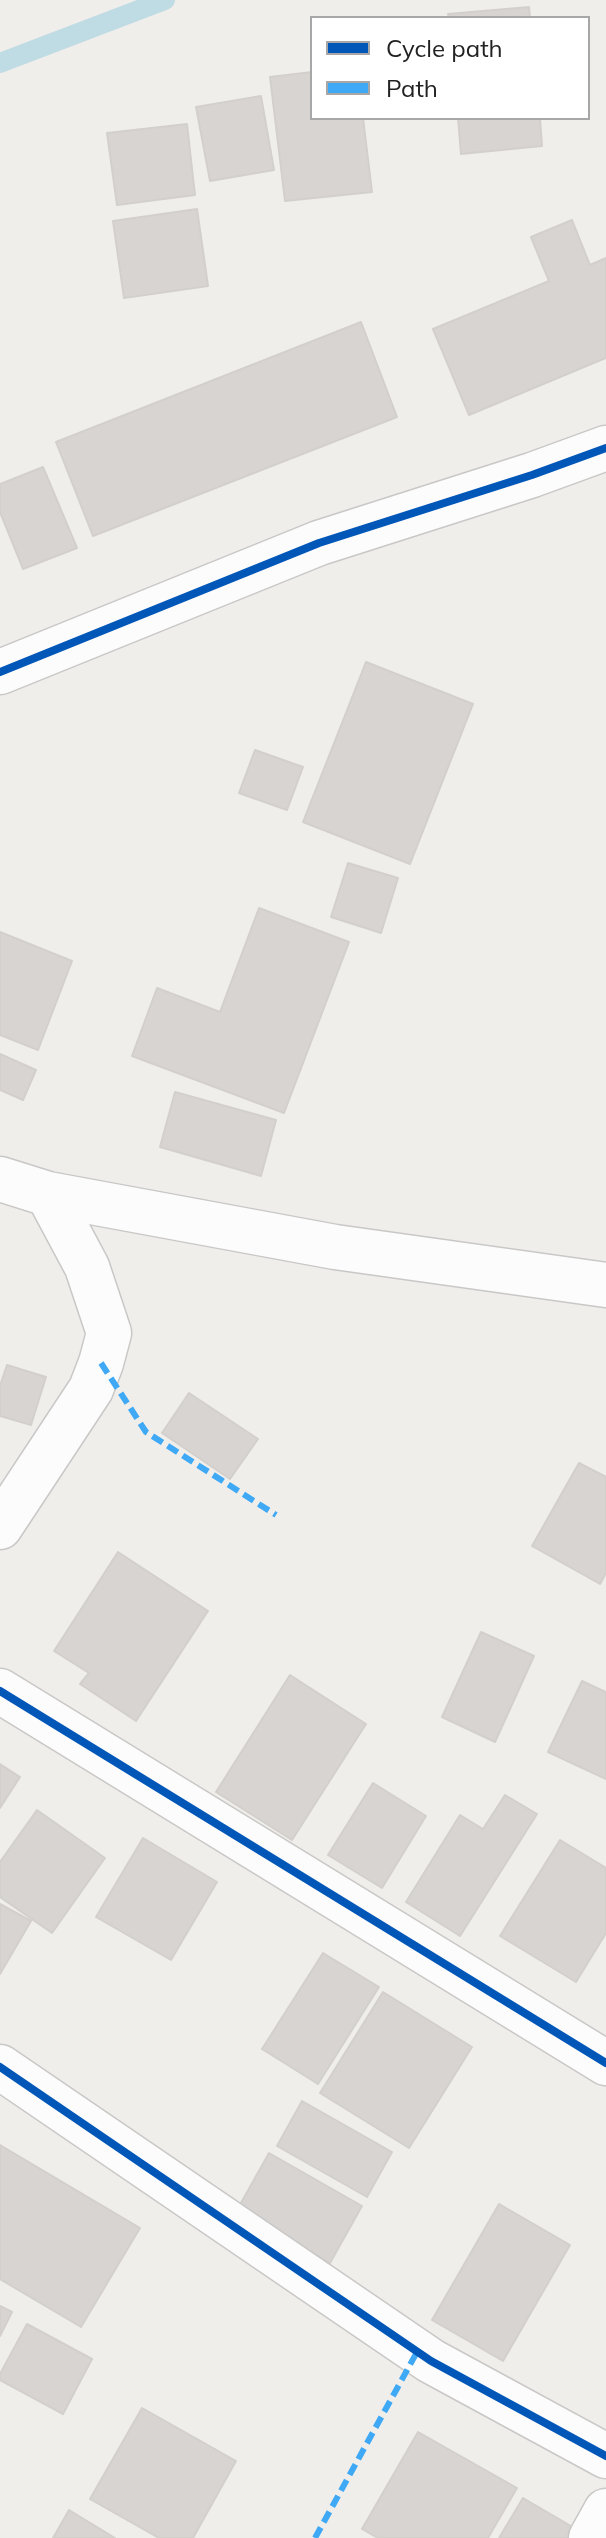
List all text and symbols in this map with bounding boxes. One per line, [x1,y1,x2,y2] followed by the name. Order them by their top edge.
[310,16,590,120] legend
[386,33,503,63] text: Cycle path
[386,73,438,103] text: Path

